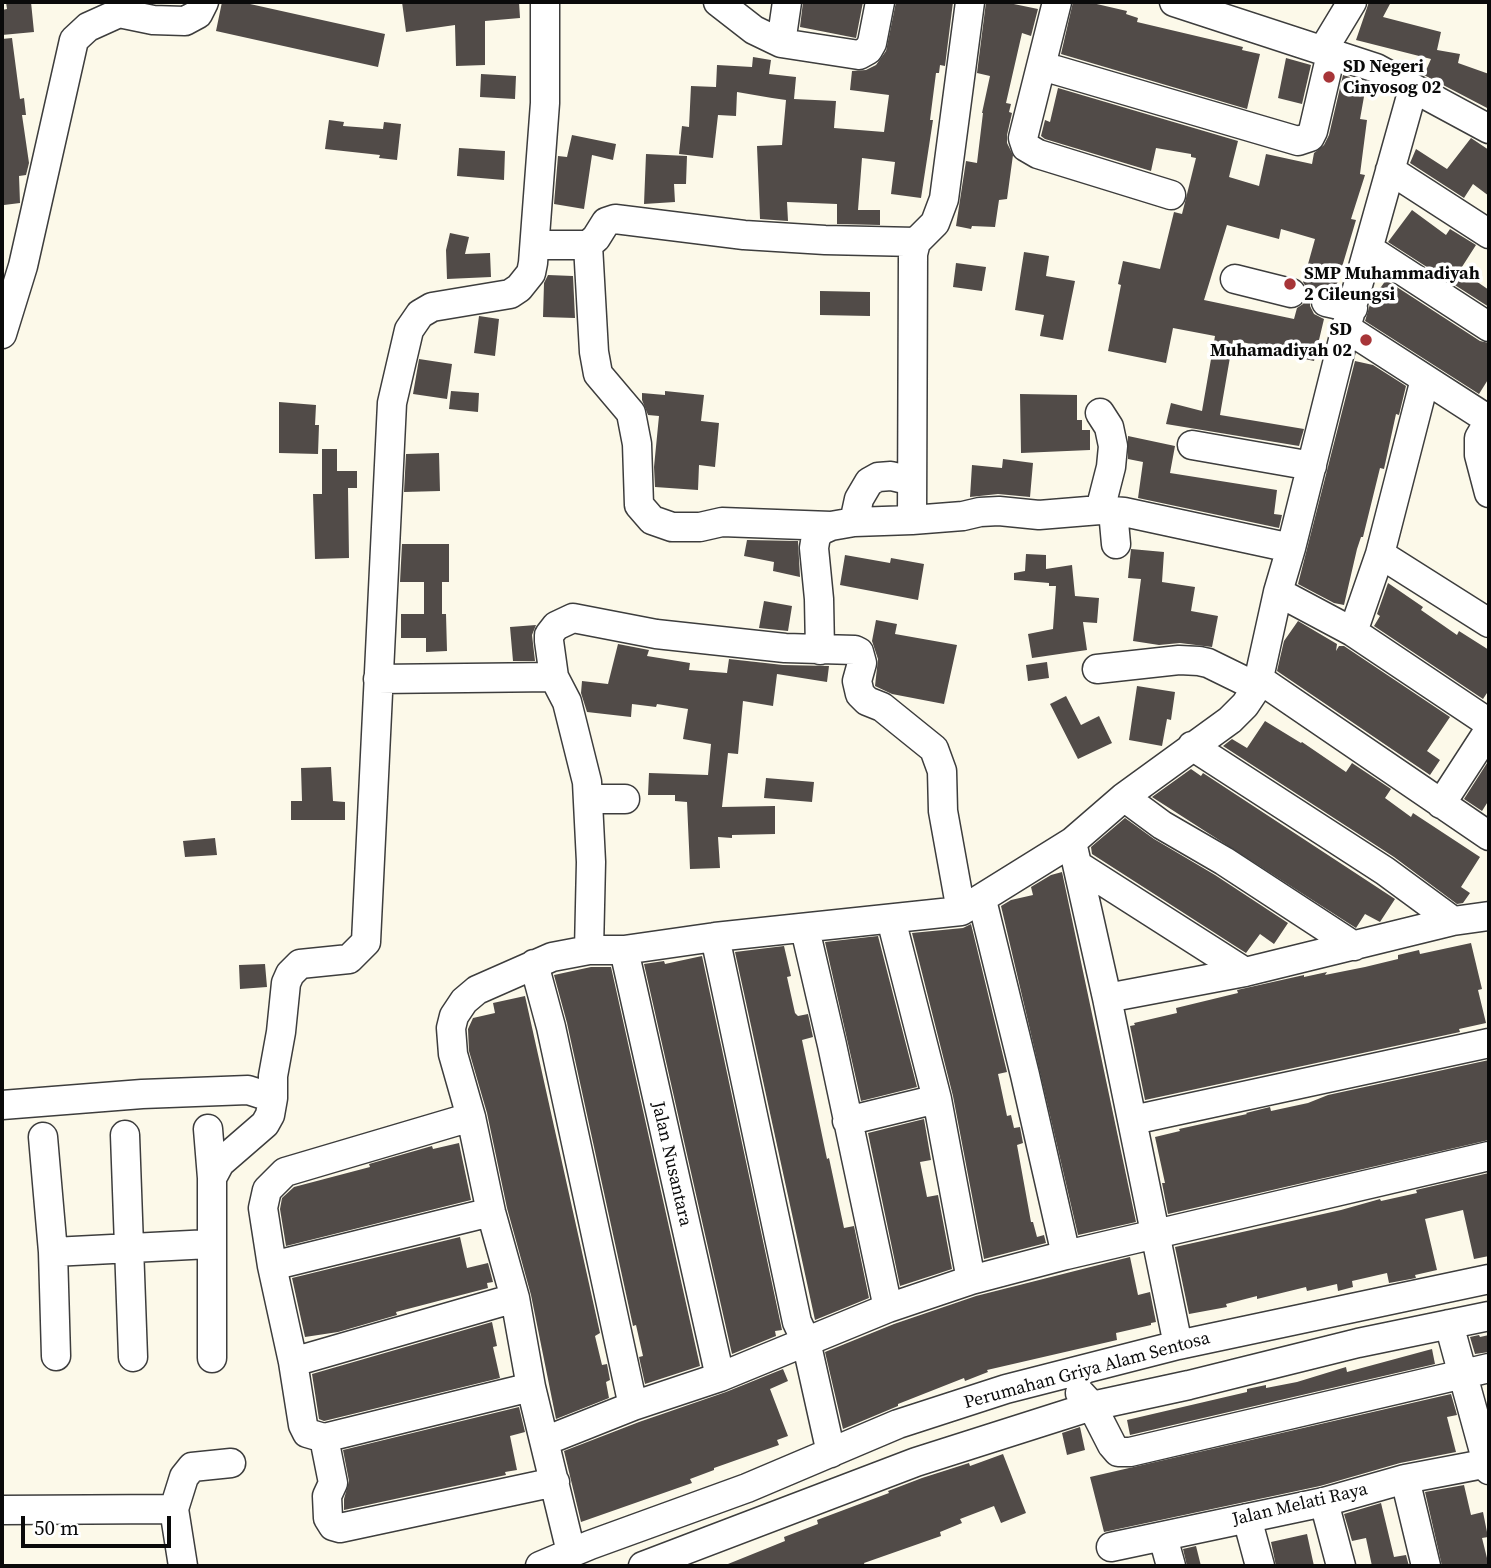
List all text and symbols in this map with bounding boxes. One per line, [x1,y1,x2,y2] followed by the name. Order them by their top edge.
[1343,56,1441,98] place label: SD Negeri Cinyosog 02
[1321,69,1337,85] marker: SD Negeri Cinyosog 02
[1304,263,1480,306] place label: SMP Muhammadiyah 2 Cileungsi
[1282,276,1298,292] marker: SMP Muhammadiyah 2 Cileungsi
[1210,319,1352,362] place label: SD Muhamadiyah 02
[1358,332,1374,348] marker: SD Muhamadiyah 02
[646,1100,696,1228] street label: Jalan Nusantara
[962,1328,1212,1414] street label: Perumahan Griya Alam Sentosa
[1230,1479,1370,1531] street label: Jalan Melati Raya
[24,1502,175,1546] scale bar
[34,1513,79,1542] text: 50 m

